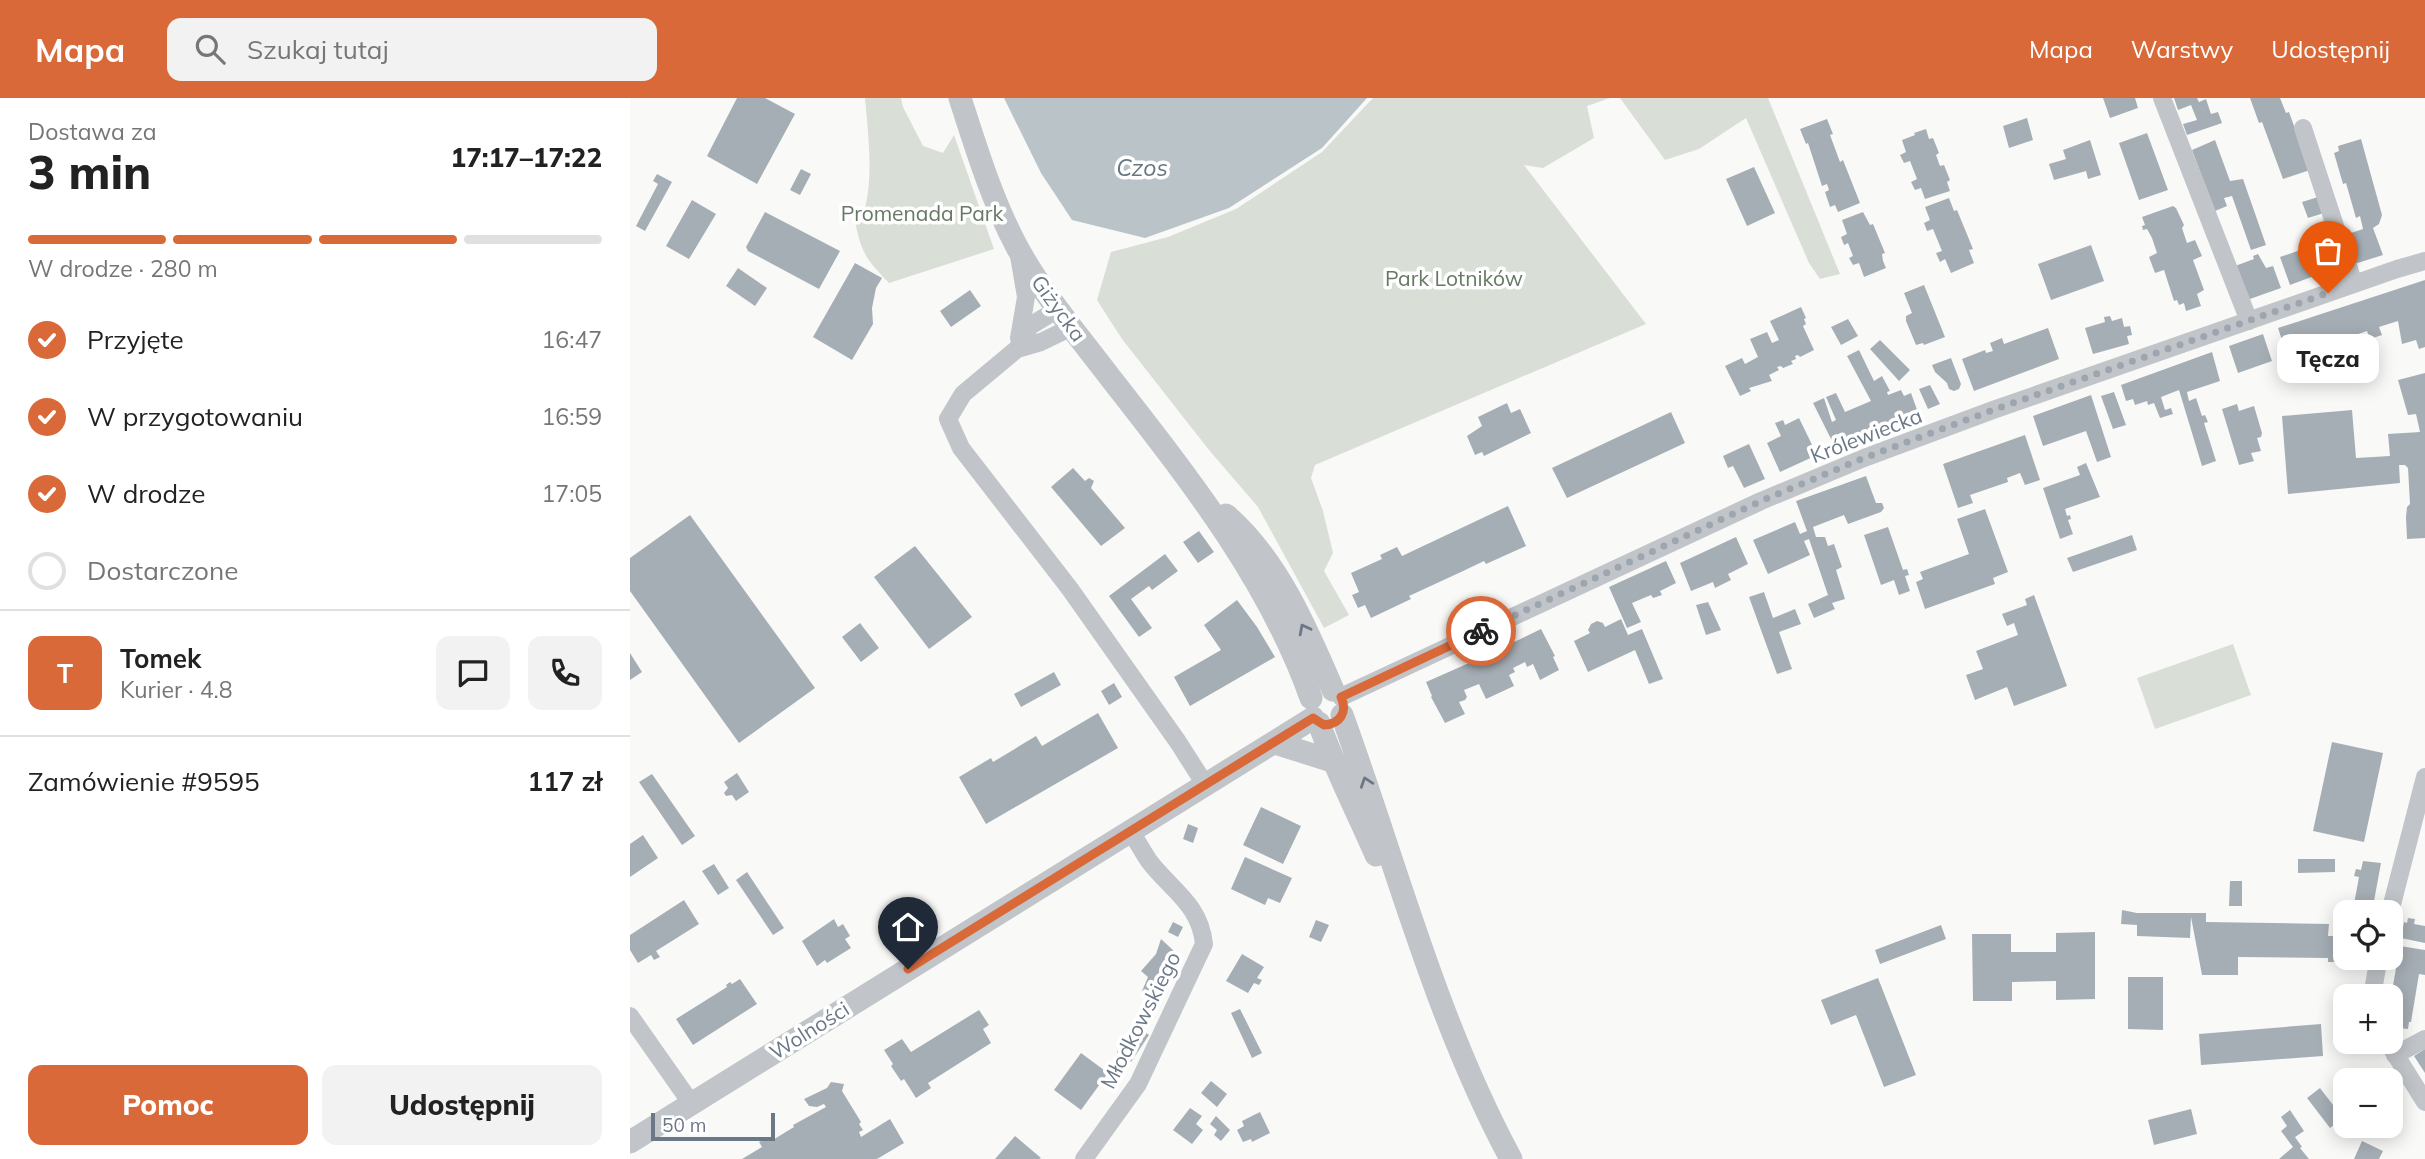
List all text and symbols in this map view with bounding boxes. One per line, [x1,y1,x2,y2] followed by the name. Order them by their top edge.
[167,18,657,81] search box
[35,29,125,70] text: Mapa
[191,30,229,68] icon: search
[247,33,389,66] text: Szukaj tutaj
[2029,34,2093,64] text: Mapa
[2131,34,2233,64] text: Warstwy
[2271,34,2390,64] text: Udostępnij
[28,117,157,146] text: Dostawa za
[451,141,602,174] text: 17:17–17:22
[28,143,151,201] text: 3 min
[1116,153,1168,182] water label: Czos
[841,200,1003,226] park label: Promenada Park
[2298,221,2358,293] pin
[2309,232,2347,270] icon: bag
[28,254,218,283] text: W drodze · 280 m
[1385,265,1523,291] park label: Park Lotników
[1026,270,1092,346] street label: Giżycka
[28,321,66,359] icon: check
[87,323,184,356] text: Przyjęte
[542,325,602,354] text: 16:47
[2277,335,2379,384] callout: Tęcza
[2296,344,2360,373] text: Tęcza
[28,398,66,436] icon: check
[87,400,303,433] text: W przygotowaniu
[542,402,602,431] text: 16:59
[1807,402,1925,468] street label: Królewiecka
[28,475,66,513] icon: check
[87,477,205,510] text: W drodze
[542,479,602,508] text: 17:05
[87,554,238,587] text: Dostarczone
[1446,596,1516,666] courier
[1462,612,1500,650] icon: bike
[1299,623,1312,636] one-way arrow
[436,636,510,710] button: chat
[528,636,602,710] button: phone
[120,642,201,675] text: Tomek
[57,657,73,690] text: T
[120,675,232,704] text: Kurier · 4.8
[28,765,260,798] text: Zamówienie #9595
[528,765,602,798] text: 117 zł
[1360,776,1374,788] one-way arrow
[878,897,938,969] pin
[2333,900,2403,1138] map controls
[2333,900,2403,970] button: locate
[889,908,927,946] icon: home
[1094,947,1186,1093] street label: Młodkowskiego
[2333,984,2403,1054] button: +
[764,995,854,1065] street label: Wolności
[28,1065,308,1145] button: Pomoc
[322,1065,602,1145] button: Udostępnij
[2333,1068,2403,1138] button: −
[651,1110,775,1142] scale bar
[662,1113,706,1137] text: 50 m

